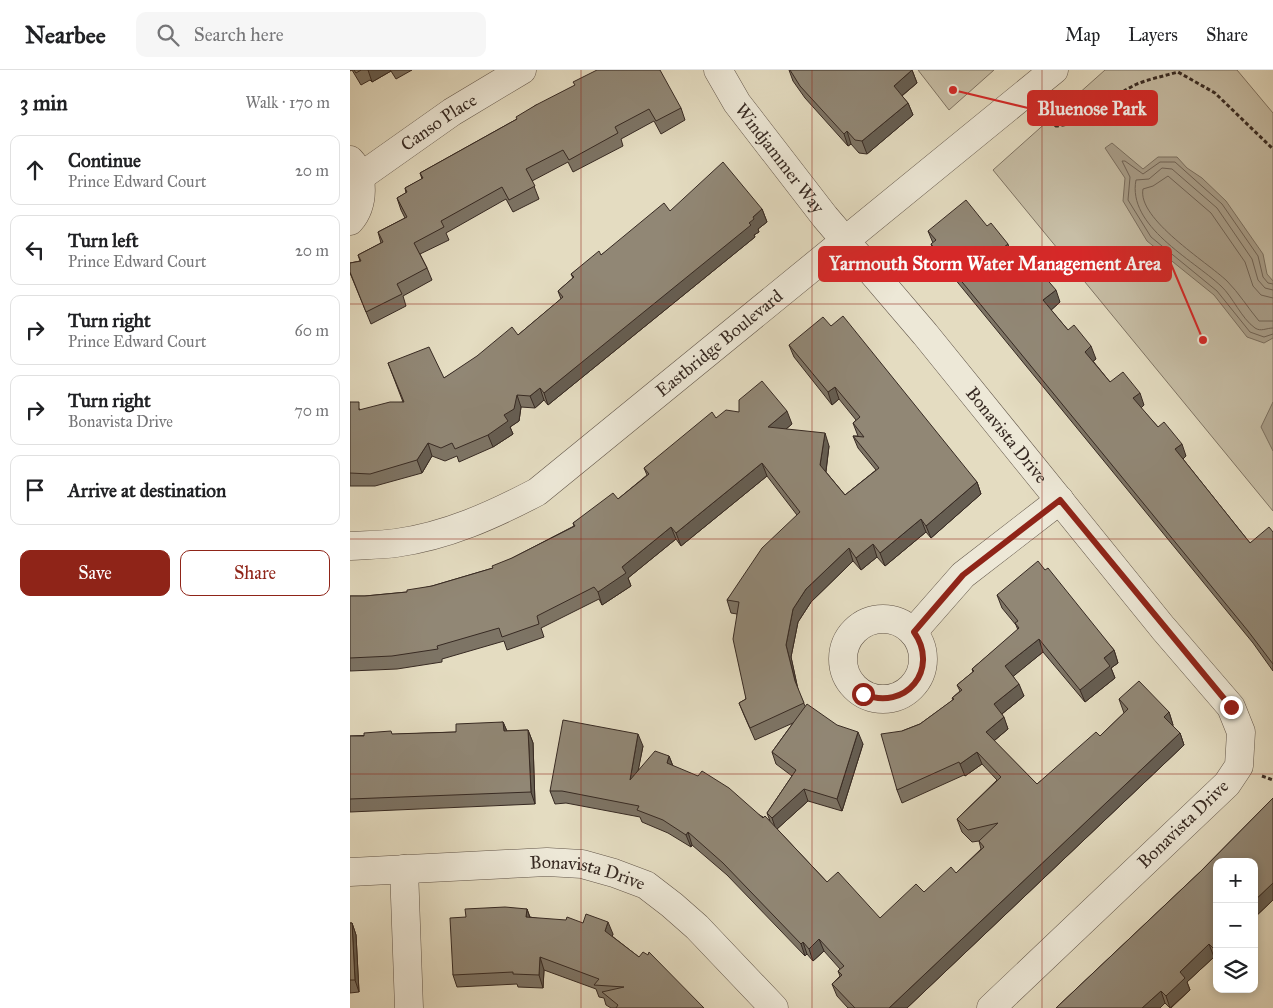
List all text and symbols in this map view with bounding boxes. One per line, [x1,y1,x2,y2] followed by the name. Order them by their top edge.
[136,12,486,57] search box
[25,20,106,50] text: Nearbee
[154,21,182,49] icon: search
[194,23,284,46] text: Search here
[1065,24,1100,46] text: Map
[1128,24,1178,46] text: Layers
[1206,24,1248,46] text: Share
[396,89,481,156] street label: Canso Place
[20,90,68,116] text: 3 min
[1028,91,1157,125] callout: Bluenose Park
[246,93,330,112] text: Walk · 170 m
[1038,97,1148,120] text: Bluenose Park
[730,99,829,218] street label: Windjammer Way
[68,149,141,172] text: Continue
[21,156,49,184] icon: ahead
[295,161,329,180] text: 20 m
[68,172,206,191] text: Prince Edward Court
[68,229,138,252] text: Turn left
[21,236,49,264] icon: left
[295,241,329,260] text: 20 m
[819,247,1171,281] callout: Yarmouth Storm Water Management Area
[68,252,206,271] text: Prince Edward Court
[828,252,1162,276] text: Yarmouth Storm Water Management Area
[651,285,787,402] street label: Eastbridge Boulevard
[68,309,151,332] text: Turn right
[21,316,49,344] icon: right
[295,321,329,340] text: 60 m
[68,332,206,351] text: Prince Edward Court
[961,382,1052,488] street label: Bonavista Drive
[68,389,151,412] text: Turn right
[21,396,49,424] icon: right
[294,401,329,420] text: 70 m
[68,412,173,431] text: Bonavista Drive
[21,476,49,504] icon: arrive
[68,479,226,502] text: Arrive at destination
[20,550,170,596] button: Save
[180,550,330,596] button: Share
[852,683,875,706] route start
[1220,696,1243,719] route end
[1133,775,1233,873] street label: Bonavista Drive
[529,851,648,895] street label: Bonavista Drive
[1213,858,1258,993] map controls
[1213,858,1258,903] button: +
[1213,903,1258,948] button: −
[1213,948,1258,993] button: layers

